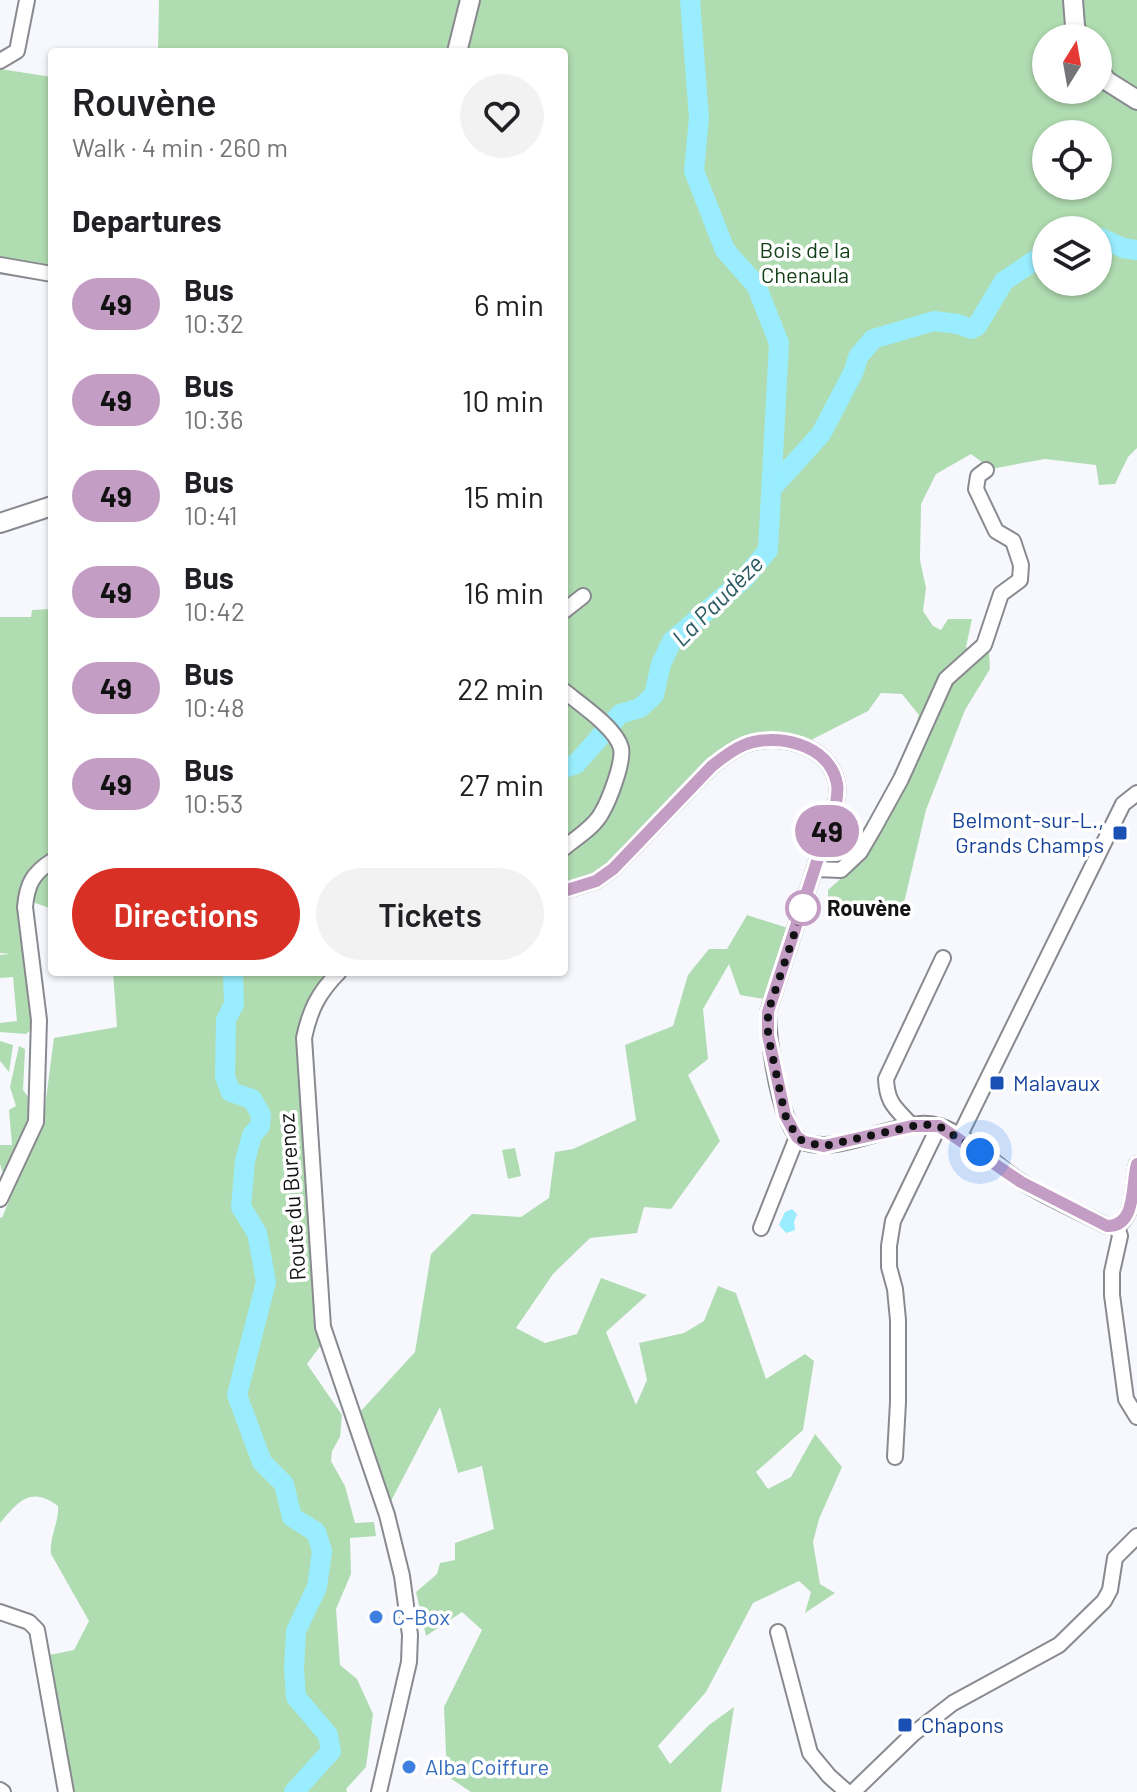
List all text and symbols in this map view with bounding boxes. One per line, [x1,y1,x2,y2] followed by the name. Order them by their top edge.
[1032,24,1112,104] north arrow
[1032,24,1112,296] map controls
[460,74,544,158] button: heart
[72,78,216,124] text: Rouvène
[1032,120,1112,200] button: locate
[72,131,288,162] text: Walk · 4 min · 260 m
[72,202,222,238] text: Departures
[1032,216,1112,296] button: layers
[760,236,850,287] park label: Bois de la Chenaula
[184,271,234,307] text: Bus
[474,286,544,322] text: 6 min
[100,287,132,321] text: 49
[184,307,244,338] text: 10:32
[184,367,234,403] text: Bus
[462,382,544,418] text: 10 min
[100,383,132,417] text: 49
[184,403,243,434] text: 10:36
[184,463,234,499] text: Bus
[463,478,544,514] text: 15 min
[100,479,132,513] text: 49
[184,499,238,530] text: 10:41
[665,548,769,652] water label: La Paudèze
[184,559,234,595] text: Bus
[463,574,544,610] text: 16 min
[100,575,132,609] text: 49
[184,595,245,626] text: 10:42
[184,655,234,691] text: Bus
[457,670,544,706] text: 22 min
[100,671,132,705] text: 49
[184,691,244,722] text: 10:48
[184,751,234,787] text: Bus
[459,766,544,802] text: 27 min
[100,767,132,801] text: 49
[184,787,243,818] text: 10:53
[791,805,863,857] line badge: 49
[952,806,1104,857] place label: Belmont-sur-L., Grands Champs
[811,814,843,848] text: 49
[1111,824,1129,842] marker: Belmont-sur-L., Grands Champs
[72,868,300,960] button: Directions
[316,868,544,960] button: Tickets
[786,891,820,925] marker: Rouvène
[827,894,911,920] place label: Rouvène
[1013,1069,1100,1095] place label: Malavaux
[988,1074,1006,1092] marker: Malavaux
[272,1113,310,1282] street label: Route du Burenoz
[960,1132,1000,1172] your location
[392,1603,450,1629] place label: C-Box
[367,1608,385,1626] marker: C-Box
[921,1711,1004,1737] place label: Chapons
[896,1716,914,1734] marker: Chapons
[425,1753,549,1779] place label: Alba Coiffure
[400,1758,418,1776] marker: Alba Coiffure

